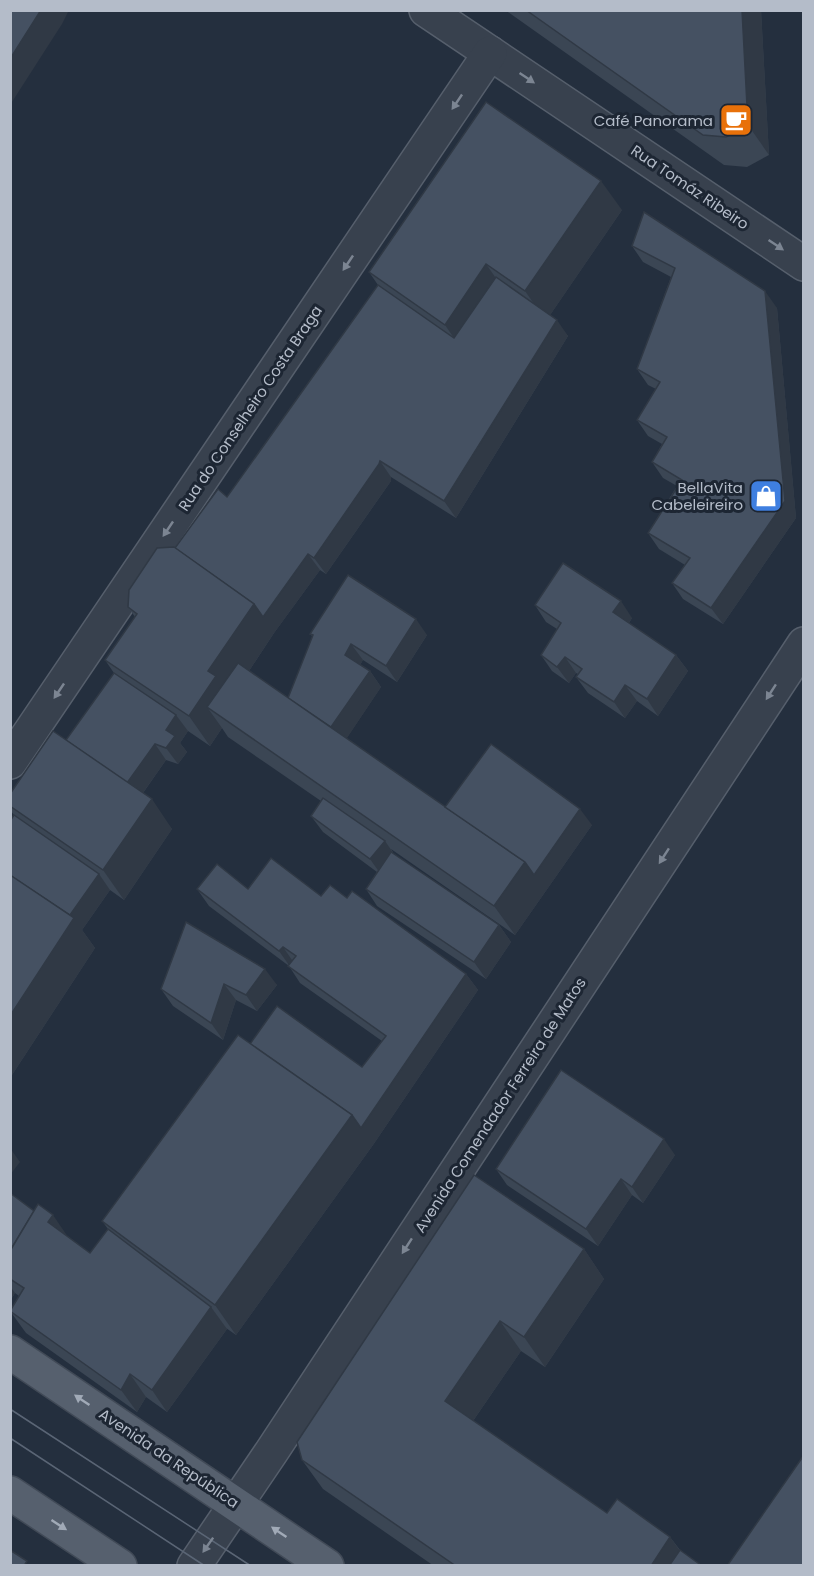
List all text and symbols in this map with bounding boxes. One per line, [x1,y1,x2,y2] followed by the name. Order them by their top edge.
[519,72,535,84] one-way arrow
[452,93,463,110] one-way arrow
[718,102,754,138] cafe icon: Café Panorama
[594,110,713,131] place label: Café Panorama
[627,140,753,234] street label: Rua Tomáz Ribeiro
[768,239,784,251] one-way arrow
[342,255,354,271] one-way arrow
[173,301,327,515] street label: Rua do Conselheiro Costa Braga
[651,477,743,515] place label: BellaVita Cabeleireiro
[748,478,784,514] shop icon: BellaVita Cabeleireiro
[163,521,174,537] one-way arrow
[53,682,65,698] one-way arrow
[765,684,776,700] one-way arrow
[659,847,670,864] one-way arrow
[409,973,591,1237] street label: Avenida Comendador Ferreira de Matos
[401,1238,413,1254] one-way arrow
[74,1395,90,1406] one-way arrow
[95,1403,243,1513] street label: Avenida da República
[51,1519,67,1531] one-way arrow
[271,1527,287,1538] one-way arrow
[202,1536,214,1552] one-way arrow

